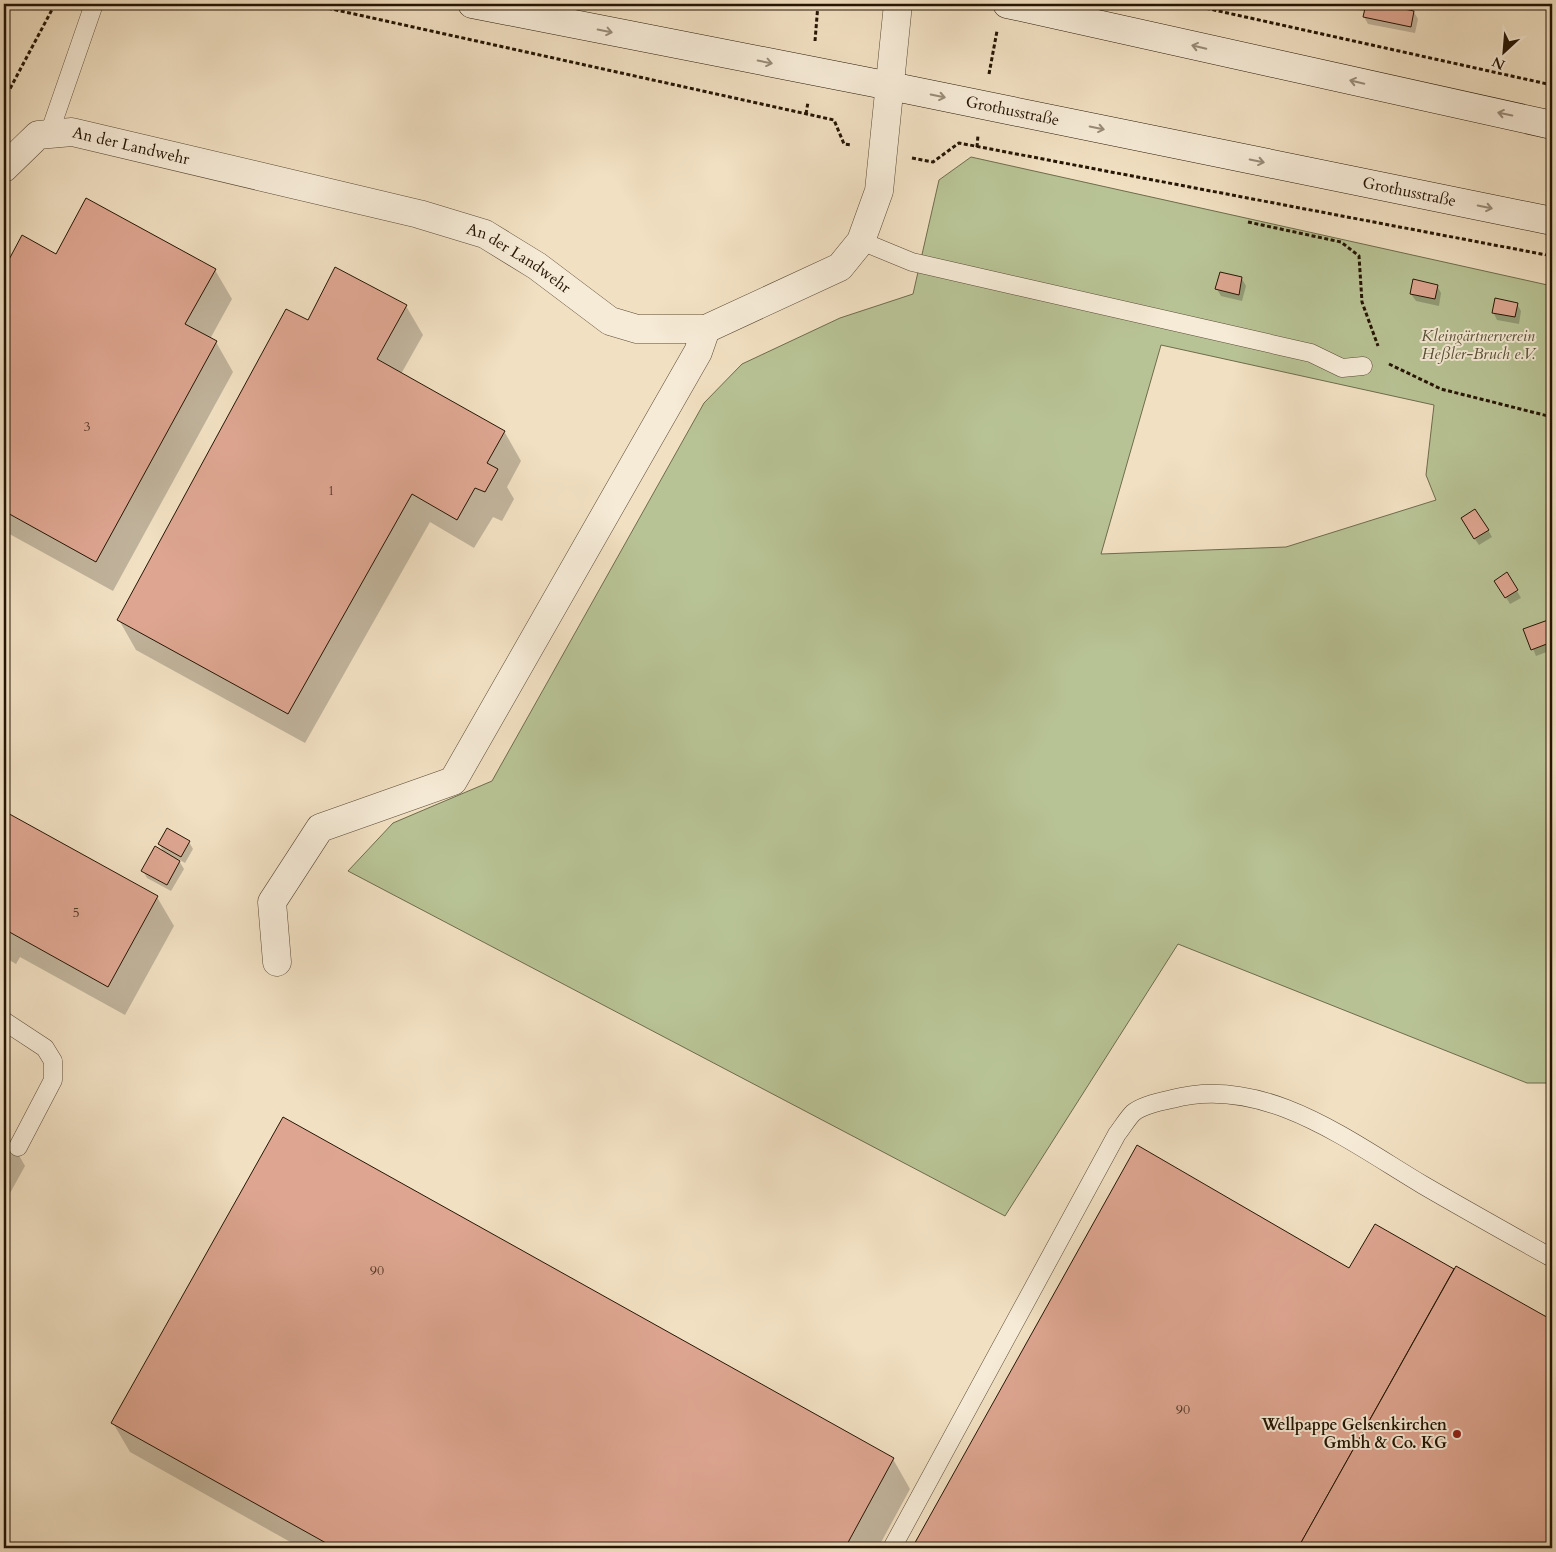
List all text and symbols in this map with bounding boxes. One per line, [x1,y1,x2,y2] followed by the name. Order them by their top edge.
[597,26,613,36] one-way arrow
[1478,28,1528,78] north arrow
[1191,42,1207,51] one-way arrow
[1489,52,1508,74] text: N
[756,57,772,67] one-way arrow
[1350,77,1366,86] one-way arrow
[964,91,1061,131] street label: Grothusstraße
[930,92,946,101] one-way arrow
[1497,109,1513,119] one-way arrow
[70,121,192,170] street label: An der Landwehr
[1089,124,1105,134] one-way arrow
[1248,157,1264,166] one-way arrow
[1361,172,1458,212] street label: Grothusstraße
[1476,203,1492,212] one-way arrow
[464,218,575,299] street label: An der Landwehr
[1421,325,1537,365] park label: Kleingärtnerverein Heßler-Bruch e.V.
[83,417,91,436] house number: 3
[327,481,335,500] house number: 1
[72,903,80,922] house number: 5
[370,1261,384,1280] house number: 90
[1176,1400,1190,1419] house number: 90
[1260,1414,1448,1454] place label: Wellpappe Gelsenkirchen Gmbh & Co. KG
[1451,1428,1463,1440] marker: Wellpappe Gelsenkirchen Gmbh & Co. KG

